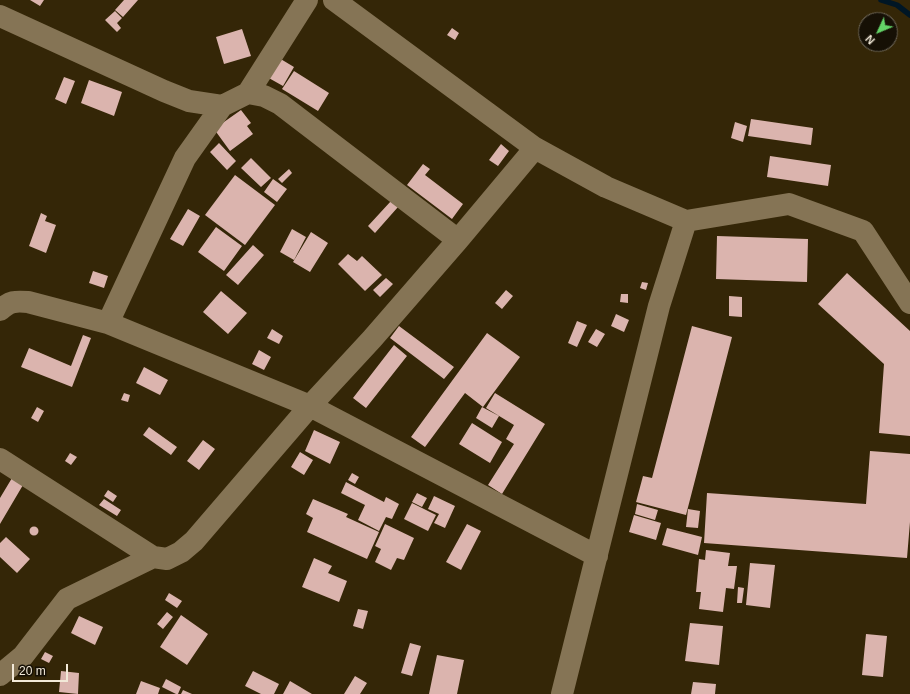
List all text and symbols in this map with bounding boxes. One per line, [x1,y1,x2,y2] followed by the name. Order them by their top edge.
[858,12,898,52] north arrow
[863,33,877,47] text: N
[14,656,70,682] scale bar
[19,664,46,678] text: 20 m

